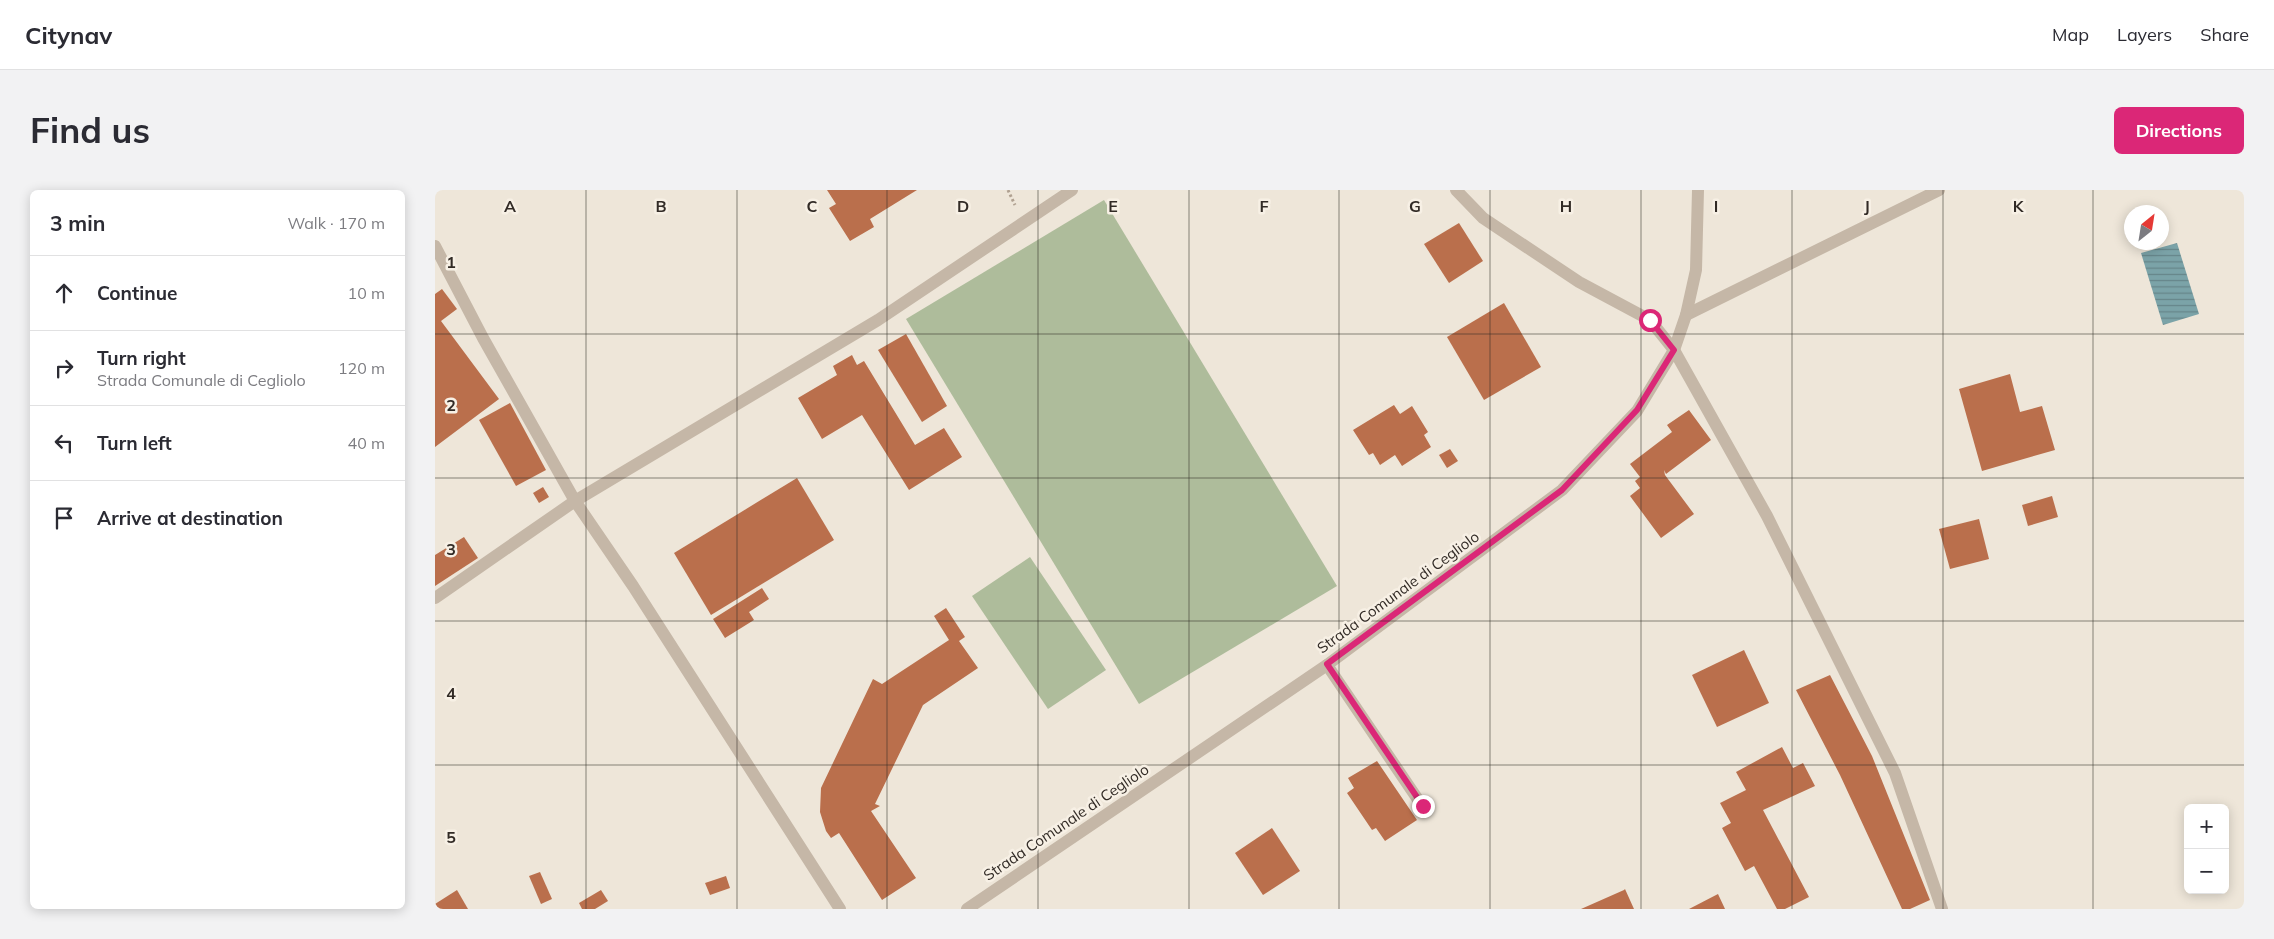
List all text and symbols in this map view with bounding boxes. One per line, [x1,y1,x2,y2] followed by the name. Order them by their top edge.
[25,20,112,50] text: Citynav
[2052,23,2089,46] text: Map
[2117,23,2172,46] text: Layers
[2200,23,2249,46] text: Share
[2114,107,2244,154] button: Directions
[30,108,150,152] text: Find us
[504,196,516,216] text: A
[655,196,667,216] text: B
[807,196,818,216] text: C
[957,196,969,216] text: D
[1108,196,1118,216] text: E
[1259,196,1269,216] text: F
[1409,196,1421,216] text: G
[1560,196,1572,216] text: H
[1714,196,1718,216] text: I
[1864,196,1870,216] text: J
[2013,196,2025,216] text: K
[2124,205,2169,250] north arrow
[50,210,105,236] text: 3 min
[287,213,385,233] text: Walk · 170 m
[446,252,456,272] text: 1
[50,279,78,307] icon: ahead
[97,281,177,305] text: Continue
[348,283,385,303] text: 10 m
[1639,309,1662,332] route start
[97,346,186,370] text: Turn right
[50,354,78,382] icon: right
[338,358,385,378] text: 120 m
[97,370,306,390] text: Strada Comunale di Cegliolo
[446,395,456,415] text: 2
[50,429,78,457] icon: left
[97,431,172,455] text: Turn left
[348,433,385,453] text: 40 m
[50,504,78,532] icon: arrive
[97,506,283,530] text: Arrive at destination
[1313,527,1483,657] street label: Strada Comunale di Cegliolo
[446,539,456,559] text: 3
[446,683,456,703] text: 4
[980,759,1152,885] street label: Strada Comunale di Cegliolo
[1412,795,1435,818] route end
[2184,804,2229,894] map controls
[2184,804,2229,849] button: +
[446,827,456,847] text: 5
[2184,849,2229,894] button: −

